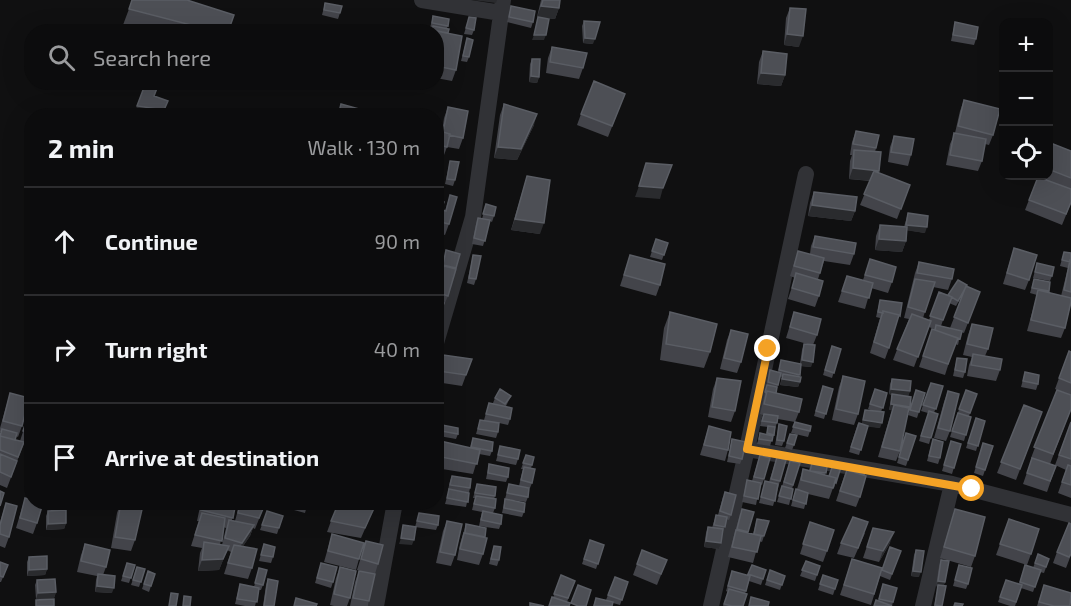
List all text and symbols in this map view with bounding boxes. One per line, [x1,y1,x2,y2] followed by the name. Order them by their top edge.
[999,18,1053,180] map controls
[999,18,1053,72] button: +
[24,24,444,90] search box
[45,41,78,74] icon: search
[93,44,211,70] text: Search here
[999,72,1053,126] button: −
[999,126,1053,180] button: locate
[48,132,114,163] text: 2 min
[308,135,420,159] text: Walk · 130 m
[48,225,81,258] icon: ahead
[105,228,198,254] text: Continue
[375,229,420,253] text: 90 m
[48,333,81,366] icon: right
[754,335,780,361] route end
[105,336,207,362] text: Turn right
[374,337,420,361] text: 40 m
[48,441,81,474] icon: arrive
[105,444,319,470] text: Arrive at destination
[958,475,984,501] route start

